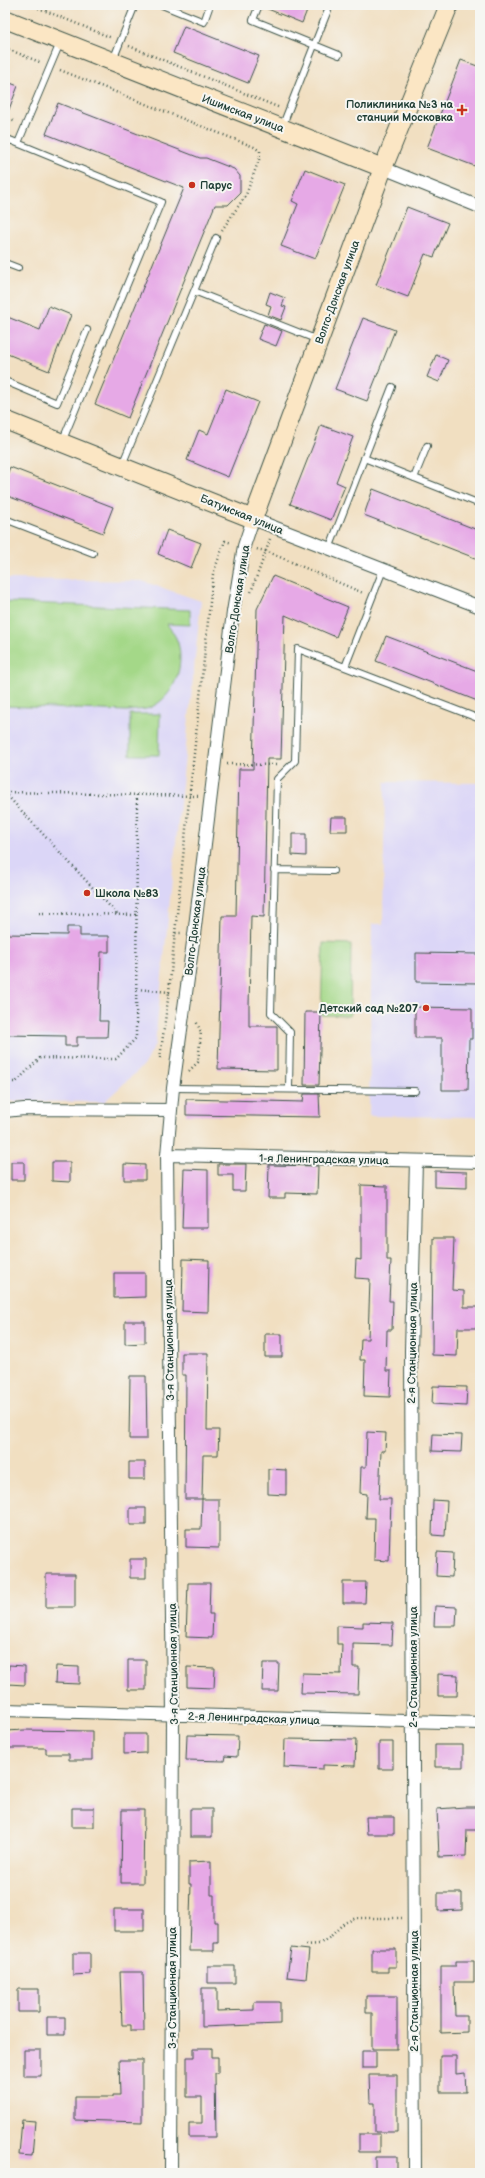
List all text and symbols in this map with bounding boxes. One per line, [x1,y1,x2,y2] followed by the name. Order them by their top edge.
[200,92,286,135] street label: Ишимская улица
[346,98,454,124] place label: Поликлиника №3 на станции Московка
[456,104,468,116] marker: Поликлиника №3 на станции Московка
[200,179,232,192] place label: Парус
[187,180,197,190] marker: Парус
[313,238,362,346] street label: Волго-Донская улица
[198,492,286,537] street label: Батумская улица
[223,543,253,654] street label: Волго-Донская улица
[182,865,209,976] street label: Волго-Донская улица
[95,887,159,900] place label: Школа №83
[82,888,92,898] marker: Школа №83
[319,1002,418,1015] place label: Детский сад №207
[421,1003,431,1013] marker: Детский сад №207
[259,1152,390,1167] street label: 1-я Ленинградская улица
[162,1279,177,1401] street label: 3-я Станционная улица
[405,1282,420,1404] street label: 2-я Станционная улица
[166,1603,181,1725] street label: 3-я Станционная улица
[407,1606,420,1728] street label: 2-я Станционная улица
[188,1710,321,1727] street label: 2-я Ленинградская улица
[166,1927,179,2049] street label: 3-я Станционная улица
[408,1930,421,2052] street label: 2-я Станционная улица

